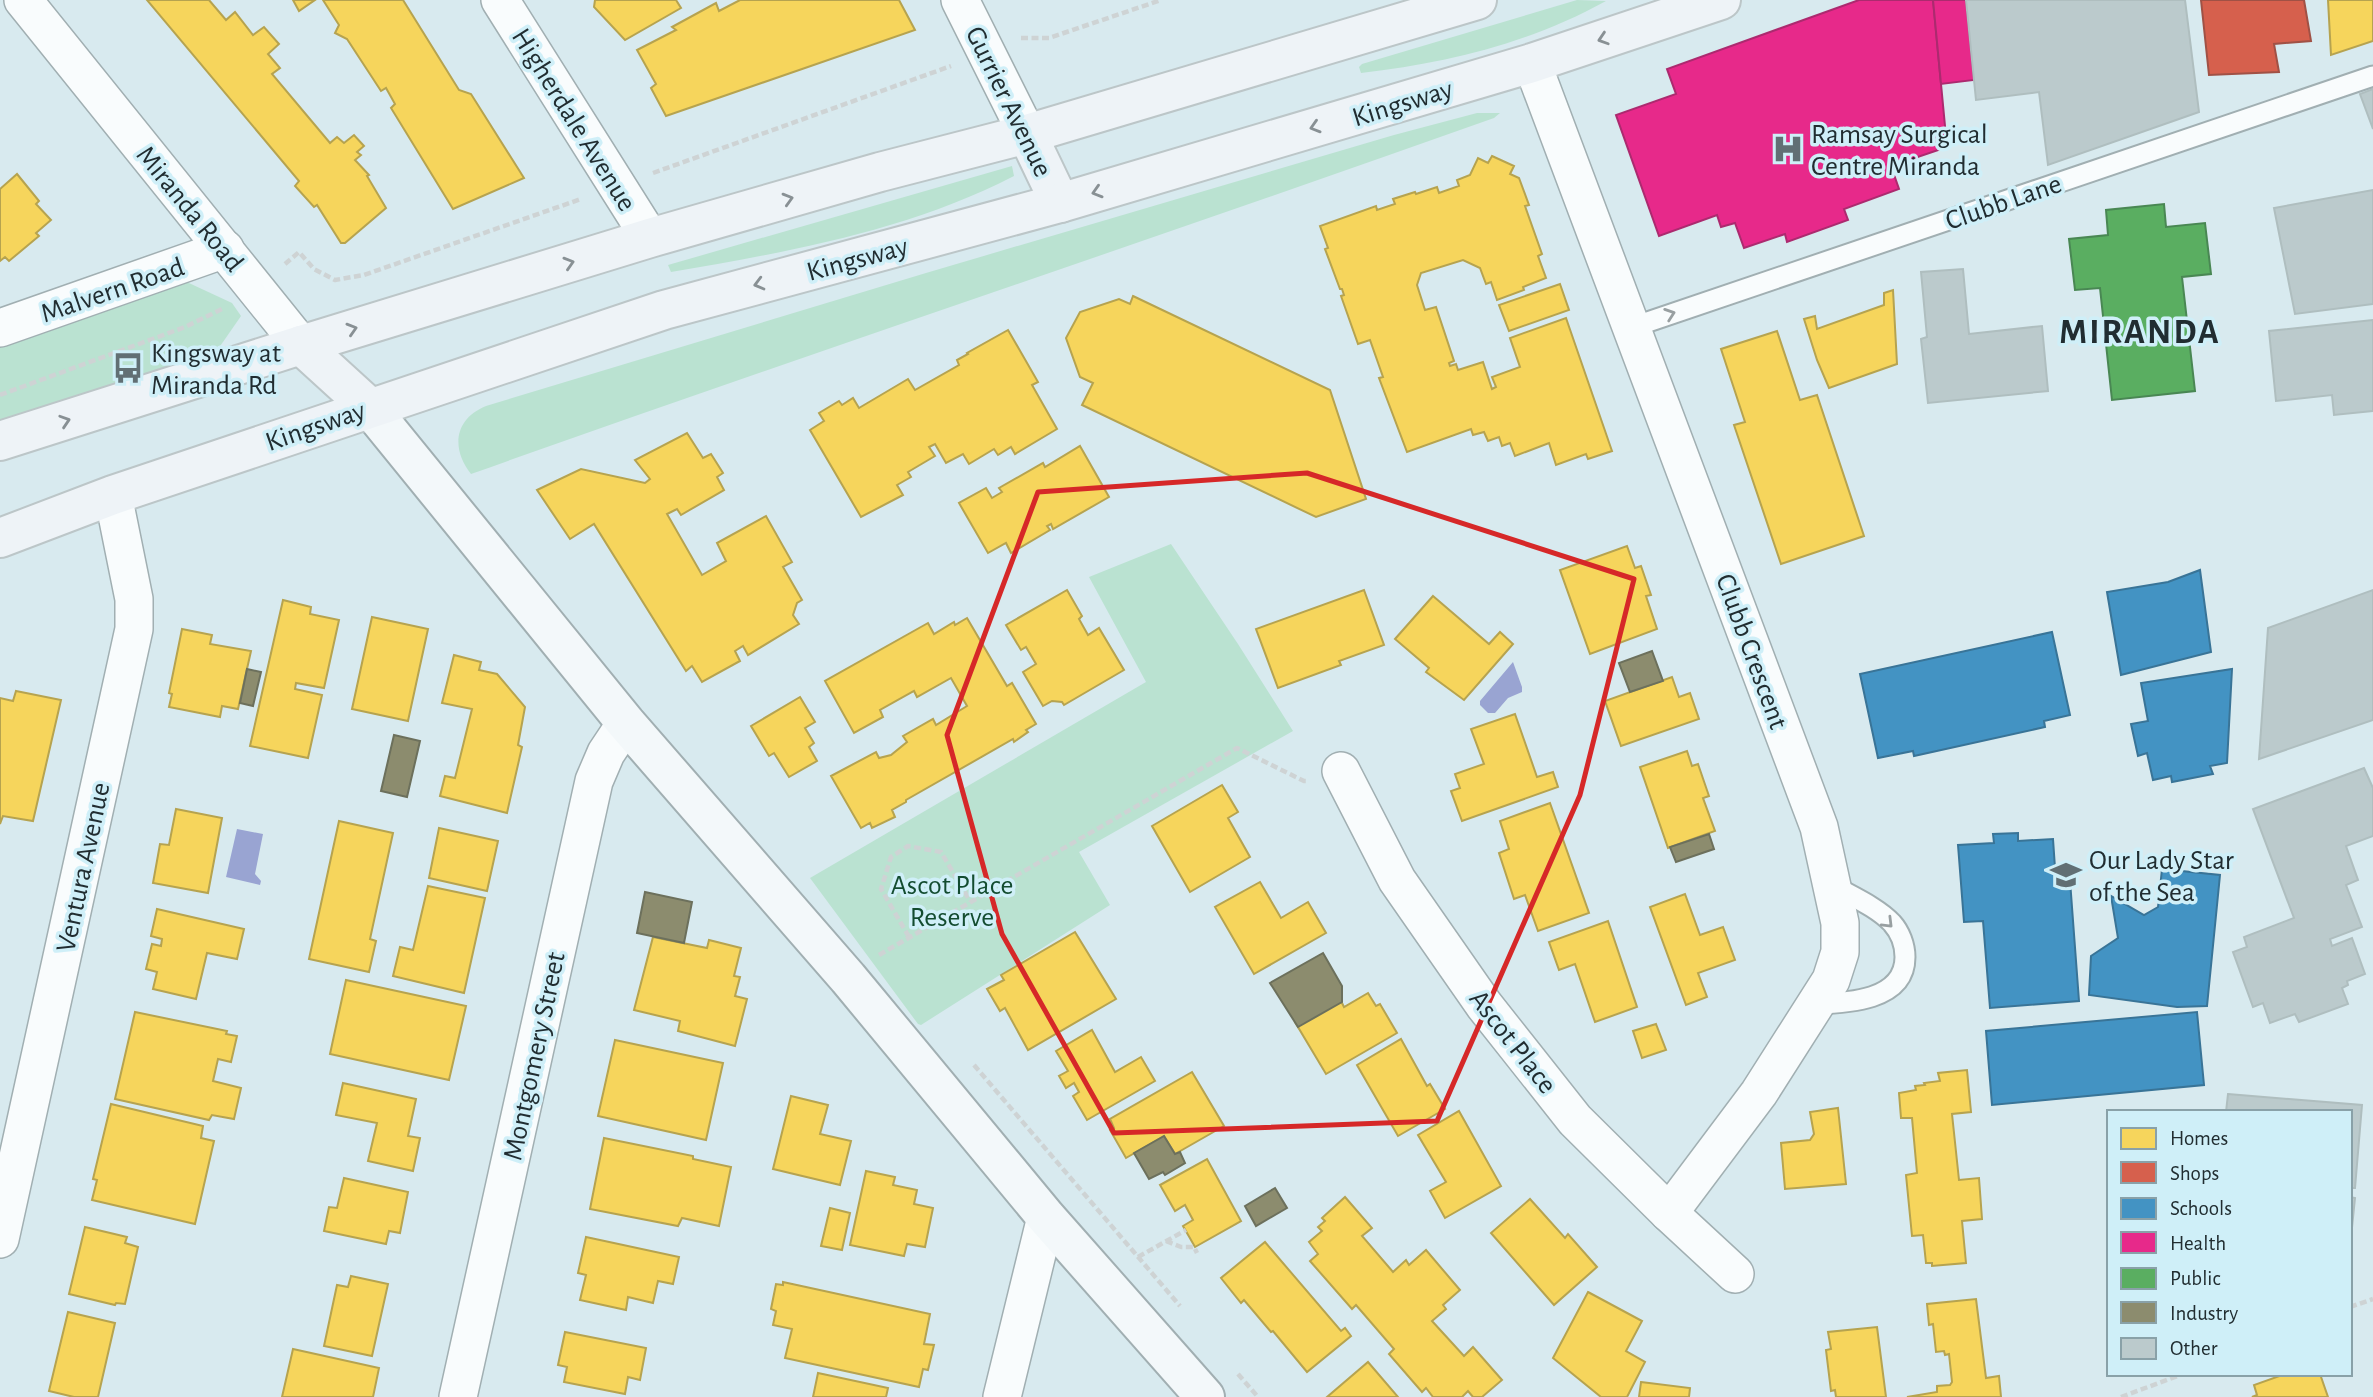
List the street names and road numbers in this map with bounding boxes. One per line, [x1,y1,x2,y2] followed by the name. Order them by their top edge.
[960,22,1057,181] street label: Gurrier Avenue
[506,24,641,216] street label: Higherdale Avenue
[1349,75,1456,132] street label: Kingsway
[131,141,248,277] street label: Miranda Road
[1942,170,2065,236] street label: Clubb Lane
[804,233,911,287] street label: Kingsway
[37,253,188,329] street label: Malvern Road
[262,397,369,457] street label: Kingsway
[1710,571,1792,733] street label: Clubb Crescent
[52,780,116,955] street label: Ventura Avenue
[499,950,571,1163] street label: Montgomery Street
[1464,985,1561,1099] street label: Ascot Place

